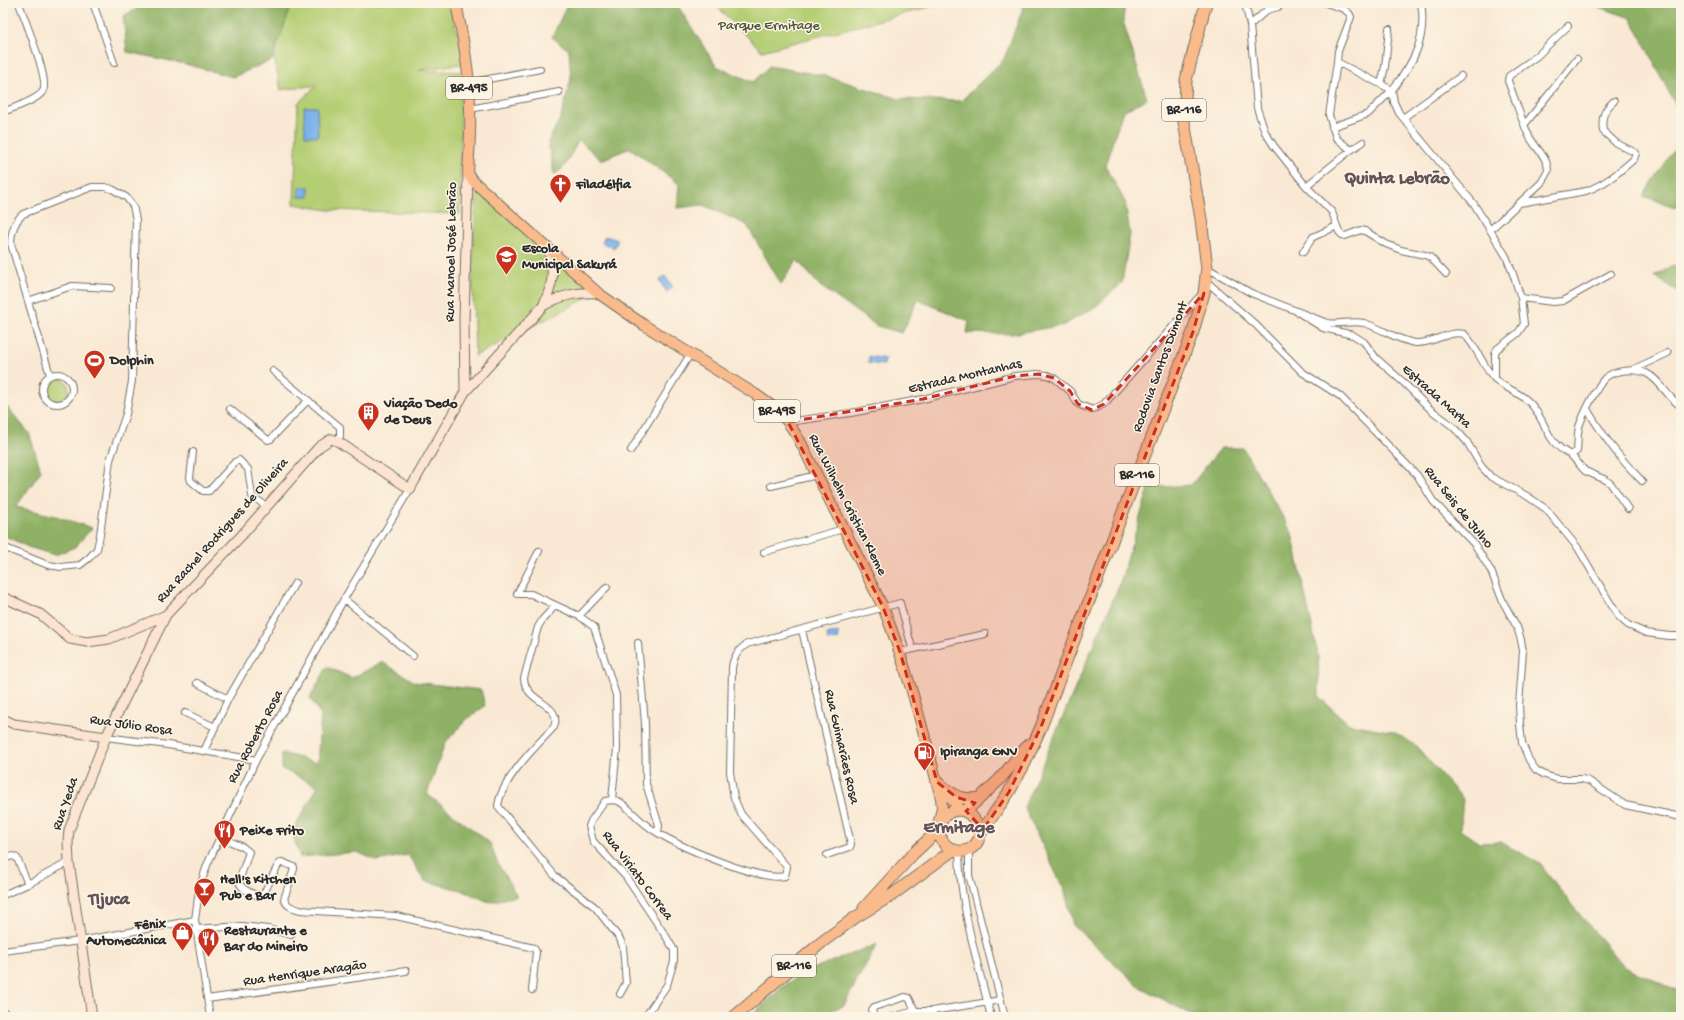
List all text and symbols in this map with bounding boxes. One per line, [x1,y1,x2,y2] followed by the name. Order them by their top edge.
[717,18,820,35] park label: Parque Ermitage
[446,77,492,99] road number: BR-495
[1162,99,1206,121] road number: BR-116
[1344,169,1450,190] district label: Quinta Lebrão
[548,172,574,205] church icon: Filadélfia
[575,177,632,194] place label: Filadélfia
[442,182,462,322] street label: Rua Manoel José Lebrão
[522,241,618,274] place label: Escola Municipal Sakurá
[494,244,520,277] school or university icon: Escola Municipal Sakurá
[1129,298,1193,435] street label: Rodovia Santos Dumont
[81,348,107,381] sports icon: Dolphin
[108,353,154,370] place label: Dolphin
[907,355,1024,398] street label: Estrada Montanhas
[1398,361,1475,433] street label: Estrada Marta
[383,396,458,429] place label: Viação Dedo de Deus
[355,399,381,432] building icon: Viação Dedo de Deus
[754,400,800,422] road number: BR-495
[804,431,890,579] street label: Rua Wilhelm Cristian Kleme
[153,454,294,607] street label: Rua Rachel Rodrigues de Oliveira
[1420,463,1496,553] street label: Rua Seis de Julho
[1115,464,1159,486] road number: BR-116
[224,686,288,786] street label: Rua Roberto Rosa
[820,688,863,807] street label: Rua Guimarães Rosa
[89,712,175,740] street label: Rua Júlio Rosa
[911,739,937,772] fuel station icon: Ipiranga GNV
[940,744,1018,761] place label: Ipiranga GNV
[49,774,83,833] street label: Rua Yeda
[212,818,238,851] restaurant icon: Peixe Frito
[923,818,995,839] district label: Ermitage
[239,823,305,840] place label: Peixe Frito
[598,828,677,925] street label: Rua Viriato Correa
[219,872,296,905] place label: Hell's Kitchen Pub e Bar
[191,875,217,908] bar icon: Hell's Kitchen Pub e Bar
[86,890,131,911] district label: TIjuca
[85,917,167,950] place label: Fênix Automecânica
[169,920,195,953] shop icon: Fênix Automecânica
[223,923,309,956] place label: Restaurante e Bar do Mineiro
[196,926,222,959] restaurant icon: Restaurante e Bar do Mineiro
[772,955,816,977] road number: BR-116
[242,957,368,991] street label: Rua Henrique Aragão

